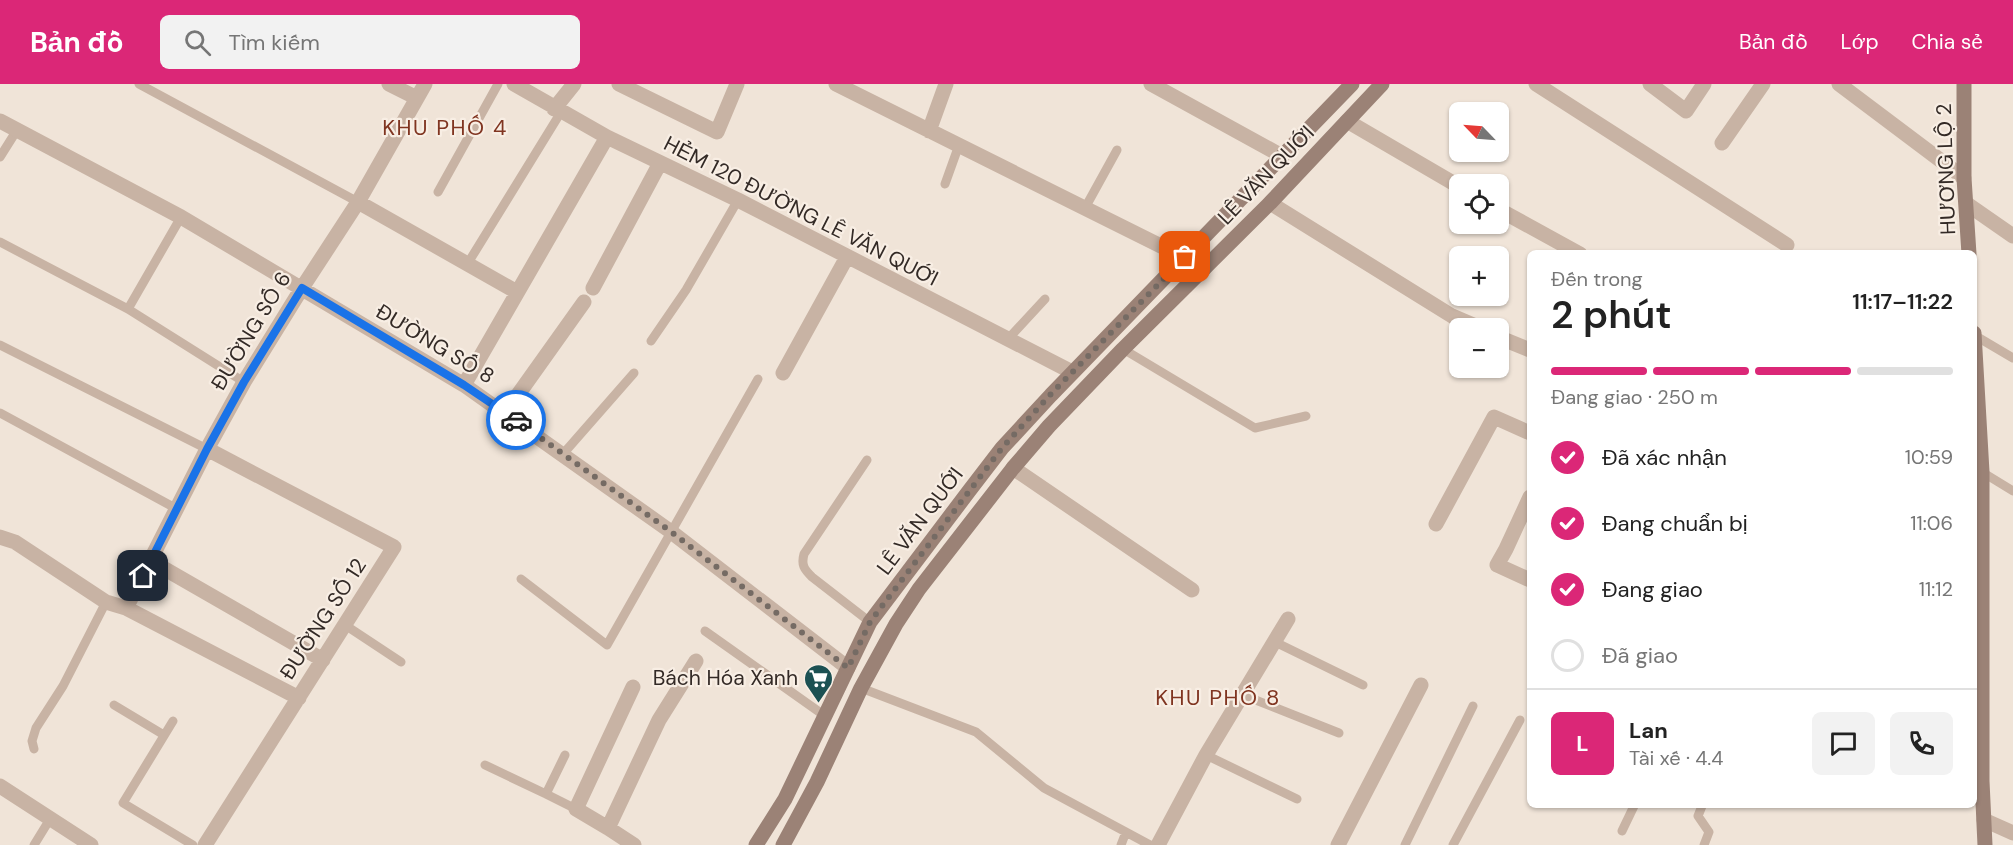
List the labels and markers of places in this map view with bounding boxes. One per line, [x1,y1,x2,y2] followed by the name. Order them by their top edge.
[1159,231,1210,282] pin
[117,550,168,601] pin
[803,662,835,704] supermarket icon: Bách Hóa Xanh
[653,664,798,692] place label: Bách Hóa Xanh

